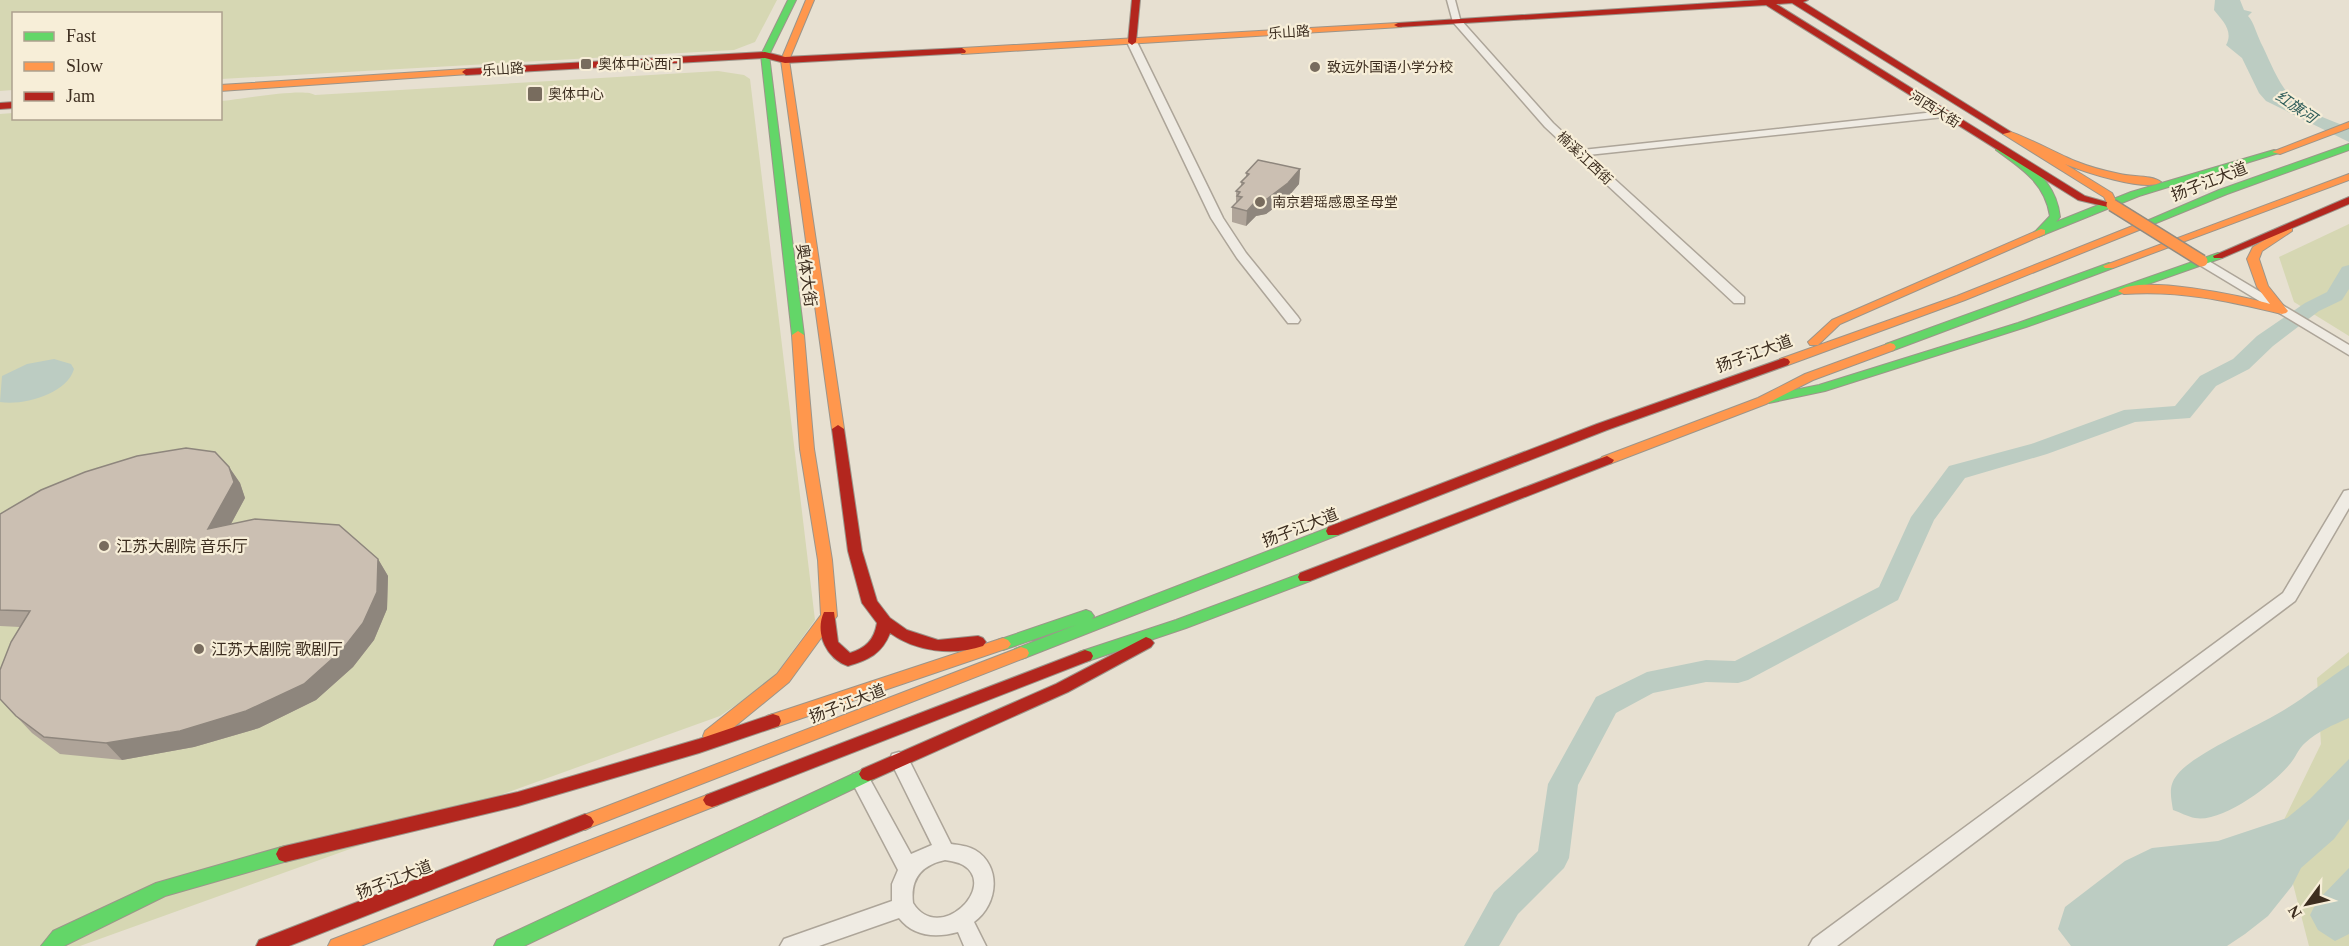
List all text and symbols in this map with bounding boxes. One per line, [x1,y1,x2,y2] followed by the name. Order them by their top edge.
[12,12,222,120] legend
[1268,24,1311,41] street label: 乐山路
[66,26,96,46] text: Fast
[66,56,103,76] text: Slow
[598,56,682,72] place label: 奥体中心西门
[579,57,593,71] marker: 奥体中心西门
[1327,59,1453,75] place label: 致远外国语小学分校
[1308,60,1322,74] marker: 致远外国语小学分校
[482,61,525,78] street label: 乐山路
[526,85,544,103] marker: 奥体中心
[66,86,95,106] text: Jam
[548,86,604,102] place label: 奥体中心
[1907,88,1962,131] street label: 河西大街
[2273,88,2322,128] water label: 红旗河
[1554,128,1616,188] street label: 楠溪江西街
[2169,159,2250,204] street label: 扬子江大道
[1272,194,1398,210] place label: 南京碧瑶感恩圣母堂
[1253,195,1267,209] marker: 南京碧瑶感恩圣母堂
[794,242,819,308] street label: 奥体大街
[1714,332,1795,375] street label: 扬子江大道
[1260,505,1341,550] street label: 扬子江大道
[116,538,248,555] place label: 江苏大剧院 音乐厅
[97,539,111,553] marker: 江苏大剧院 音乐厅
[211,641,343,658] place label: 江苏大剧院 歌剧厅
[192,642,206,656] marker: 江苏大剧院 歌剧厅
[807,681,888,726] street label: 扬子江大道
[354,857,435,902] street label: 扬子江大道
[2277,874,2337,934] north arrow
[2284,902,2305,921] text: N

